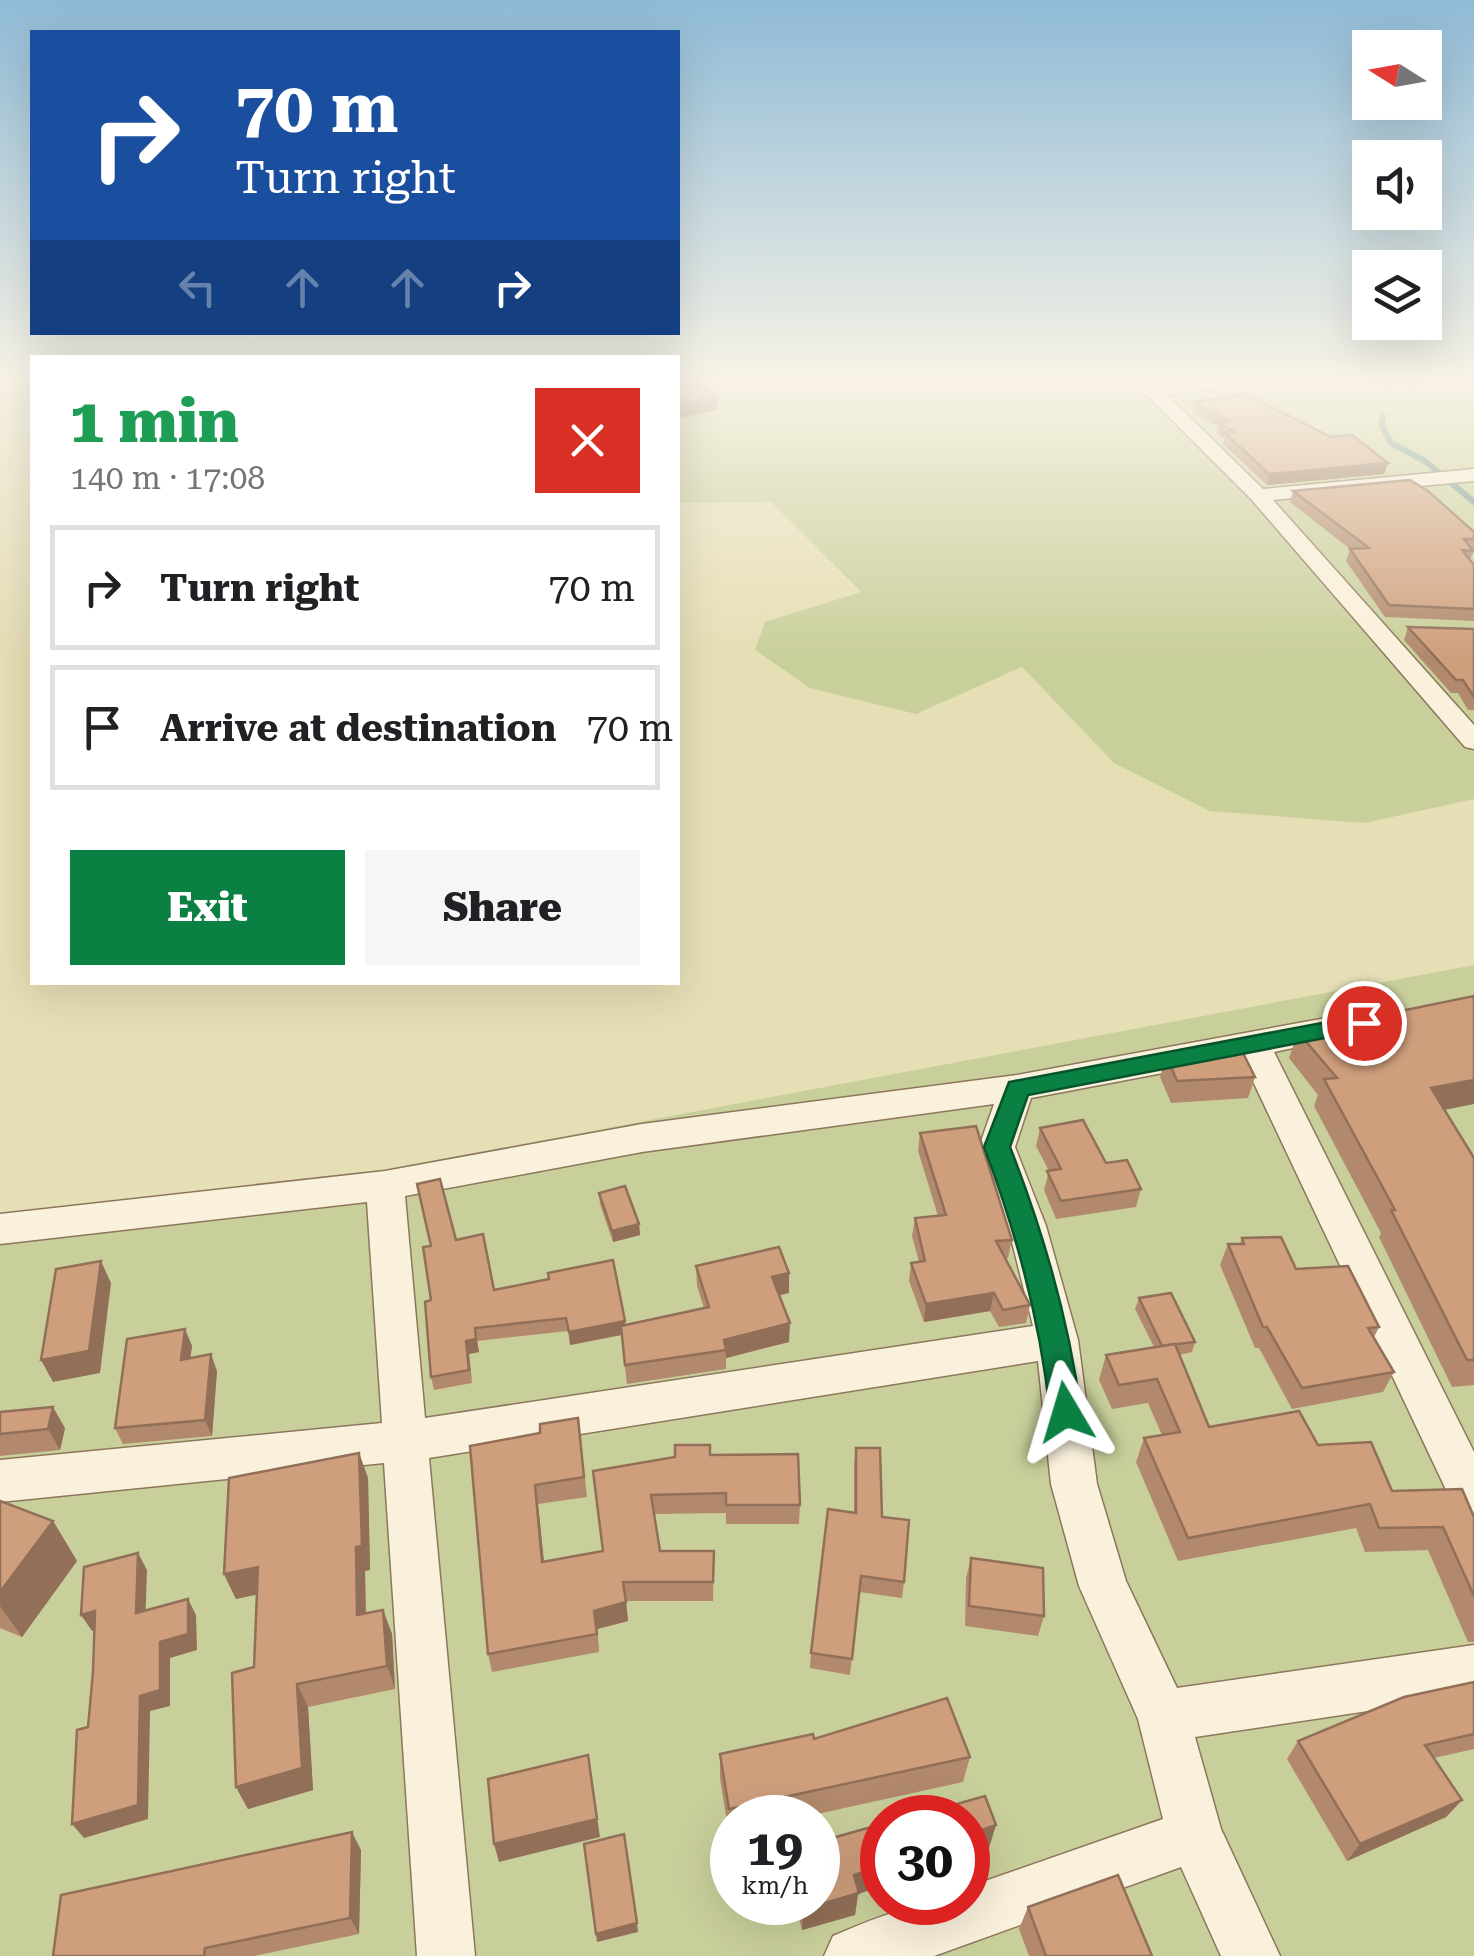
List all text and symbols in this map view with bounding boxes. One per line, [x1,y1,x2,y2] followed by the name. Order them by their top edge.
[1352,30,1442,120] north arrow
[1352,30,1442,340] map controls
[235,67,399,149] text: 70 m
[70,70,200,200] icon: right
[1352,140,1442,230] button: sound
[235,151,456,204] text: Turn right
[1352,250,1442,340] button: layers
[170,260,225,315] icon: left
[275,260,330,315] icon: ahead
[380,260,435,315] icon: ahead
[485,260,540,315] icon: right
[70,386,239,457] text: 1 min
[535,388,640,493] button: close
[70,459,265,497] text: 140 m · 17:08
[75,560,130,615] icon: right
[160,566,359,610] text: Turn right
[548,566,635,610] text: 70 m
[75,700,130,755] icon: arrive
[160,706,556,750] text: Arrive at destination
[586,706,673,750] text: 70 m
[70,850,345,965] button: Exit
[365,850,640,965] button: Share
[1322,981,1407,1066] pin
[1337,996,1392,1051] icon: arrive
[1014,1360,1118,1464] position arrow
[860,1795,990,1925] speed limit sign: 30
[747,1819,803,1877] text: 19
[742,1871,808,1900] text: km/h

